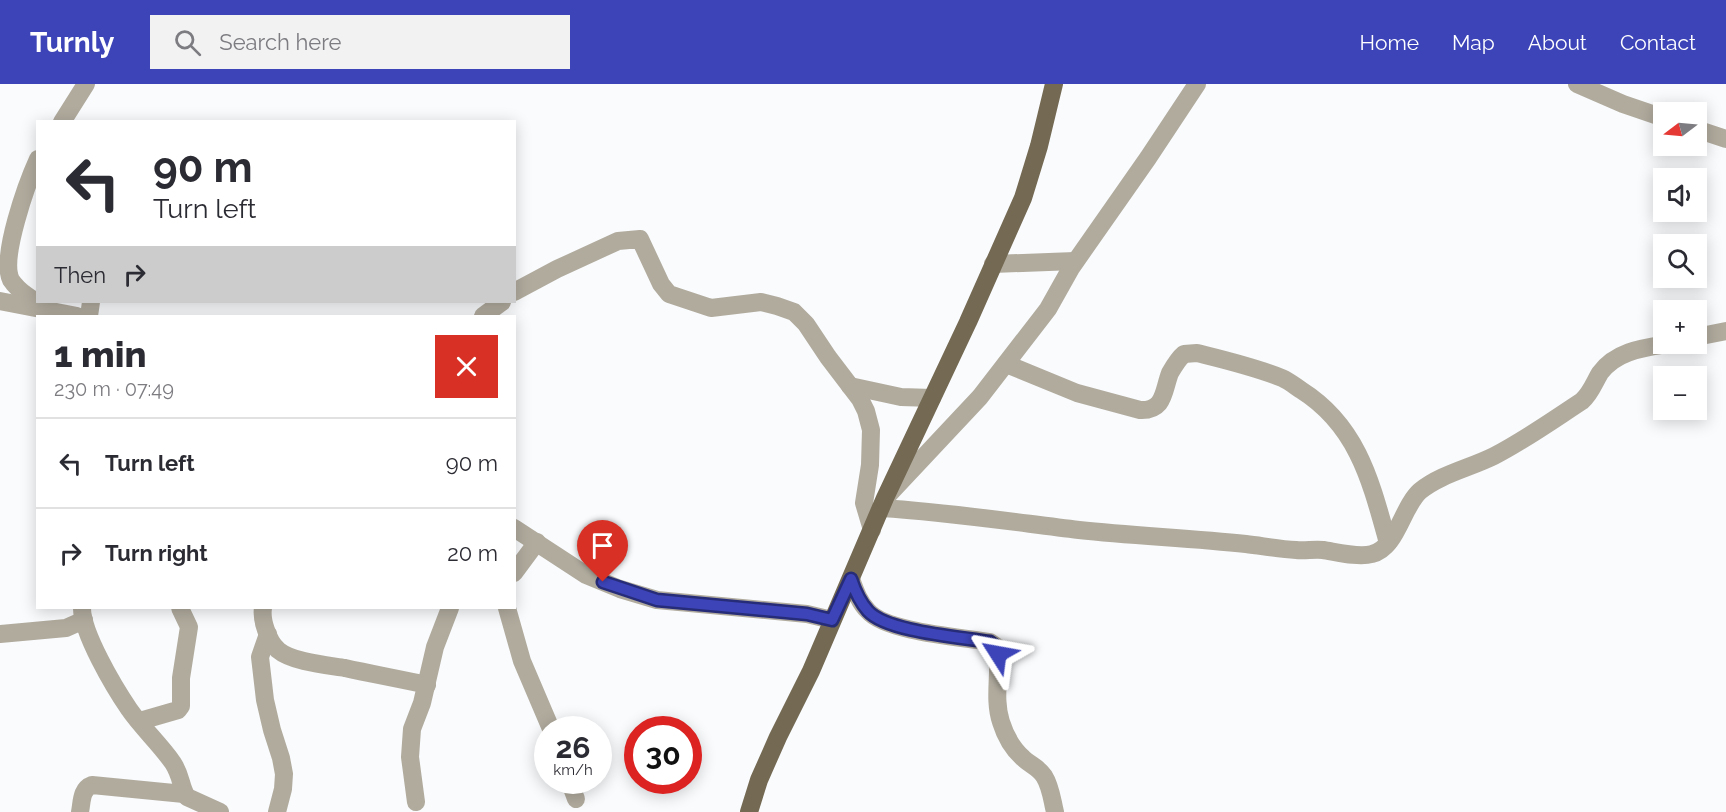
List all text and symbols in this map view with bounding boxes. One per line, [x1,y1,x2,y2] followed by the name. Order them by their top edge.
[150,15,570,69] search box
[30,26,114,59] text: Turnly
[171,26,204,59] icon: search
[219,29,341,55] text: Search here
[1360,30,1419,55] text: Home
[1452,30,1495,55] text: Map
[1528,30,1587,55] text: About
[1620,30,1696,55] text: Contact
[1653,102,1707,156] north arrow
[1653,102,1707,420] map controls
[153,143,253,192] text: 90 m
[54,144,132,222] icon: left
[1653,168,1707,222] button: sound
[153,193,256,224] text: Turn left
[1653,234,1707,288] button: search
[118,258,151,291] icon: right
[54,262,106,288] text: Then
[1653,300,1707,354] button: +
[54,333,146,375] text: 1 min
[435,335,498,398] button: close
[1653,366,1707,420] button: −
[54,377,174,401] text: 230 m · 07:49
[54,447,87,480] icon: left
[105,450,195,476] text: Turn left
[446,450,498,476] text: 90 m
[577,520,628,582] pin
[586,529,619,562] icon: arrive
[54,537,87,570] icon: right
[105,540,208,566] text: Turn right
[447,540,498,566] text: 20 m
[966,622,1030,686] position arrow
[624,716,702,794] speed limit sign: 30
[555,730,591,765] text: 26
[553,761,593,779] text: km/h

